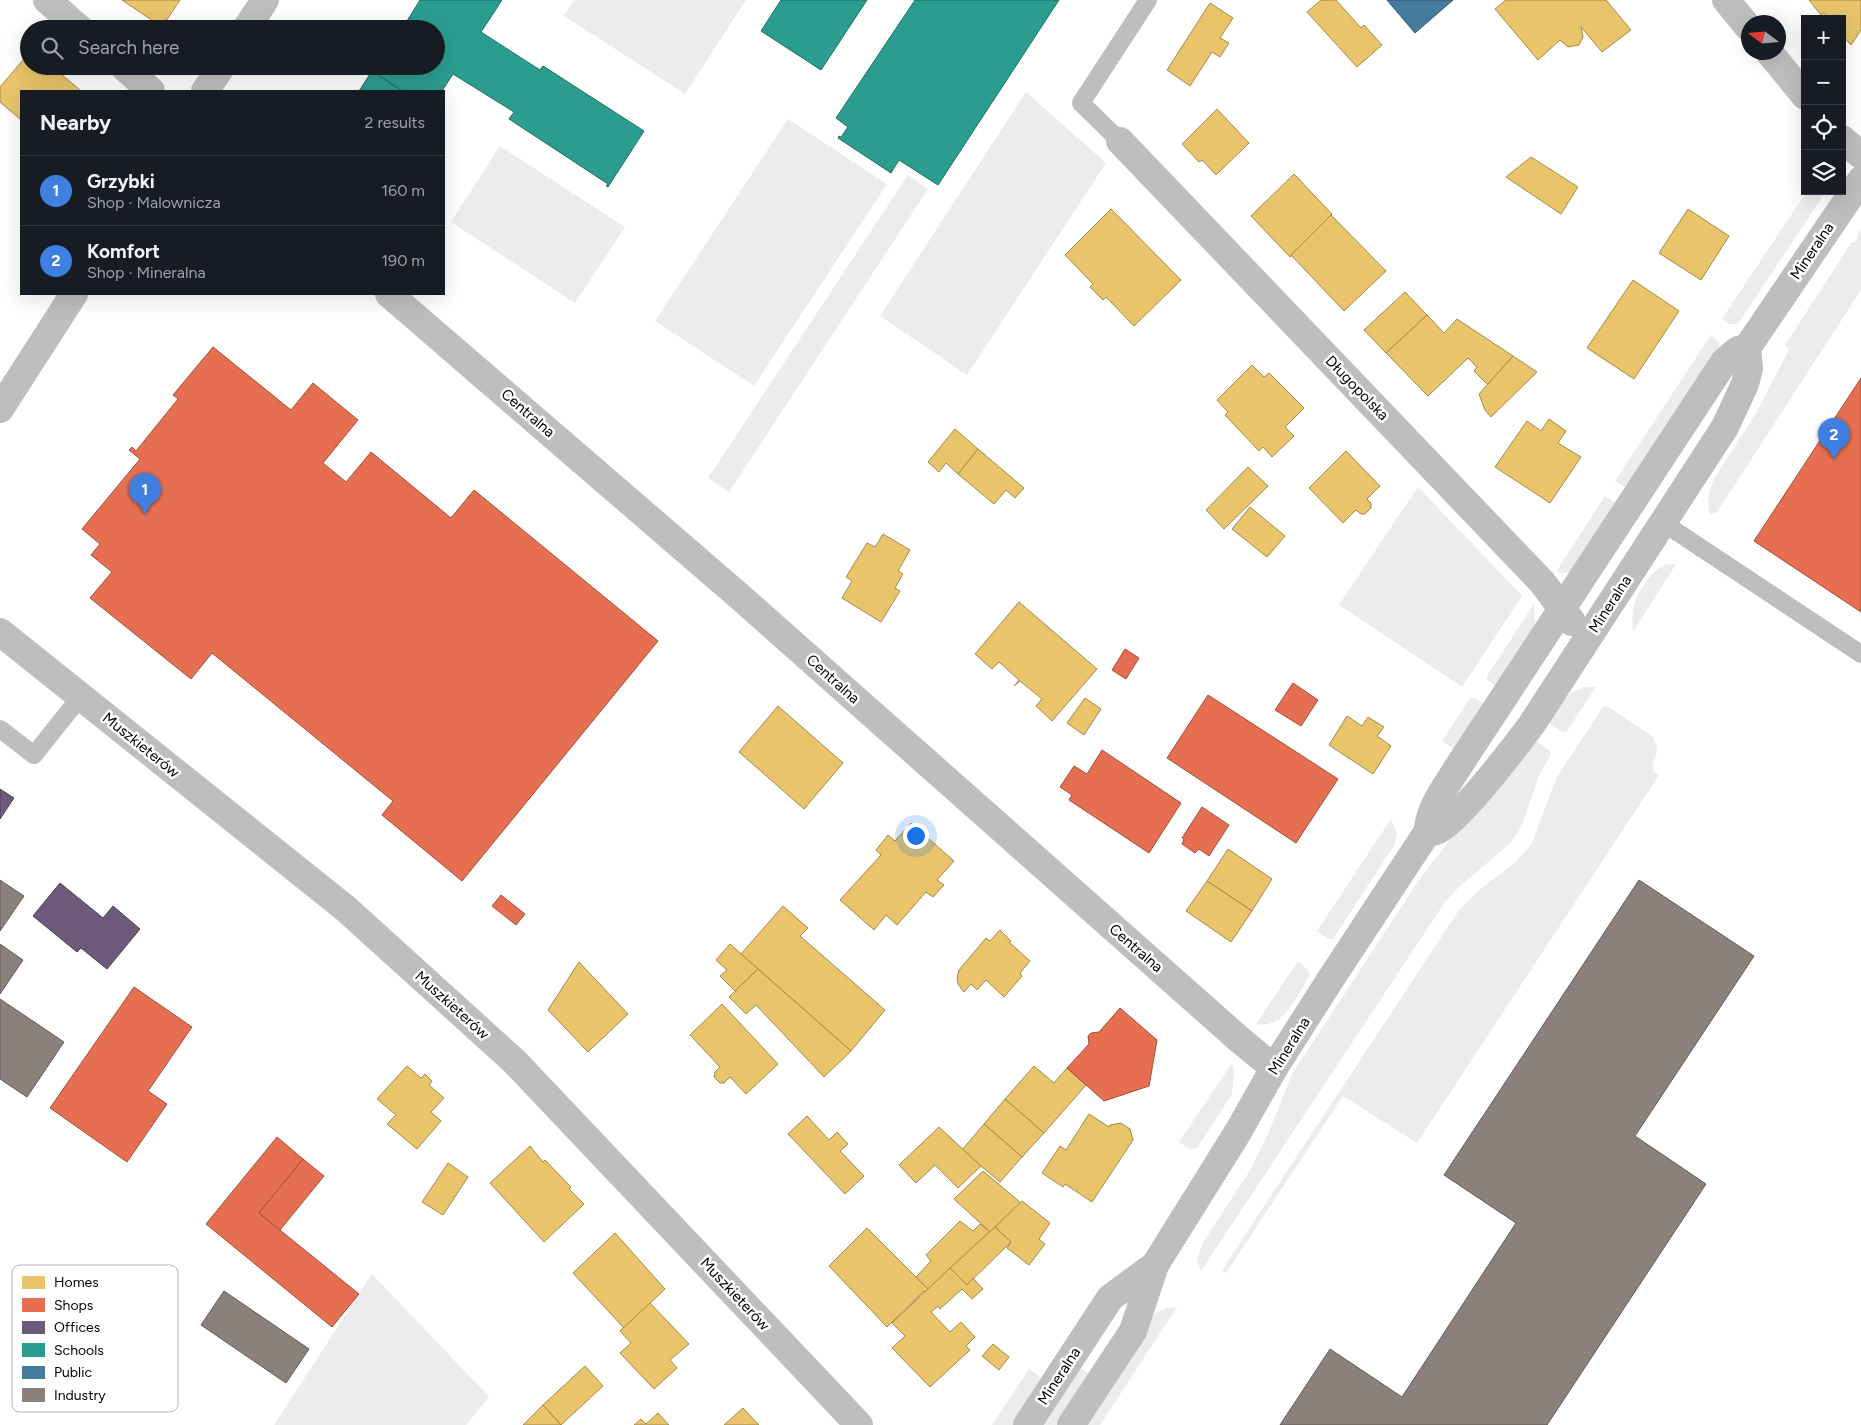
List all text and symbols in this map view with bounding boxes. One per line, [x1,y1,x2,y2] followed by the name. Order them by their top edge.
[1741,15,1786,60] north arrow
[1801,15,1846,195] map controls
[1801,15,1846,60] button: +
[20,20,445,75] search box
[38,34,66,62] icon: search
[78,36,180,59] text: Search here
[1801,60,1846,105] button: −
[1801,105,1846,150] button: locate
[40,110,111,135] text: Nearby
[365,113,425,132] text: 2 results
[1801,150,1846,195] button: layers
[87,170,155,193] text: Grzybki
[53,181,59,200] text: 1
[382,181,425,200] text: 160 m
[87,193,221,212] text: Shop · Malownicza
[1786,219,1838,283] street label: Mineralna
[87,240,160,263] text: Komfort
[51,251,61,270] text: 2
[382,251,425,270] text: 190 m
[87,263,206,282] text: Shop · Mineralna
[1322,352,1392,424] street label: Długopolska
[498,385,558,441] street label: Centralna
[1818,418,1850,459] pin: 2
[129,473,161,514] pin: 1
[1585,572,1635,636] street label: Mineralna
[803,651,863,707] street label: Centralna
[99,709,183,782] street label: Muszkieterów
[903,823,929,849] your location
[1106,920,1166,976] street label: Centralna
[411,967,493,1043] street label: Muszkieterów
[1264,1014,1314,1078] street label: Mineralna
[697,1254,774,1335] street label: Muszkieterów
[12,1265,178,1412] legend
[54,1274,99,1291] text: Homes
[54,1297,93,1314] text: Shops
[54,1319,100,1336] text: Offices
[54,1342,104,1359] text: Schools
[1034,1344,1084,1408] street label: Mineralna
[54,1364,92,1381] text: Public
[54,1387,106,1404] text: Industry

